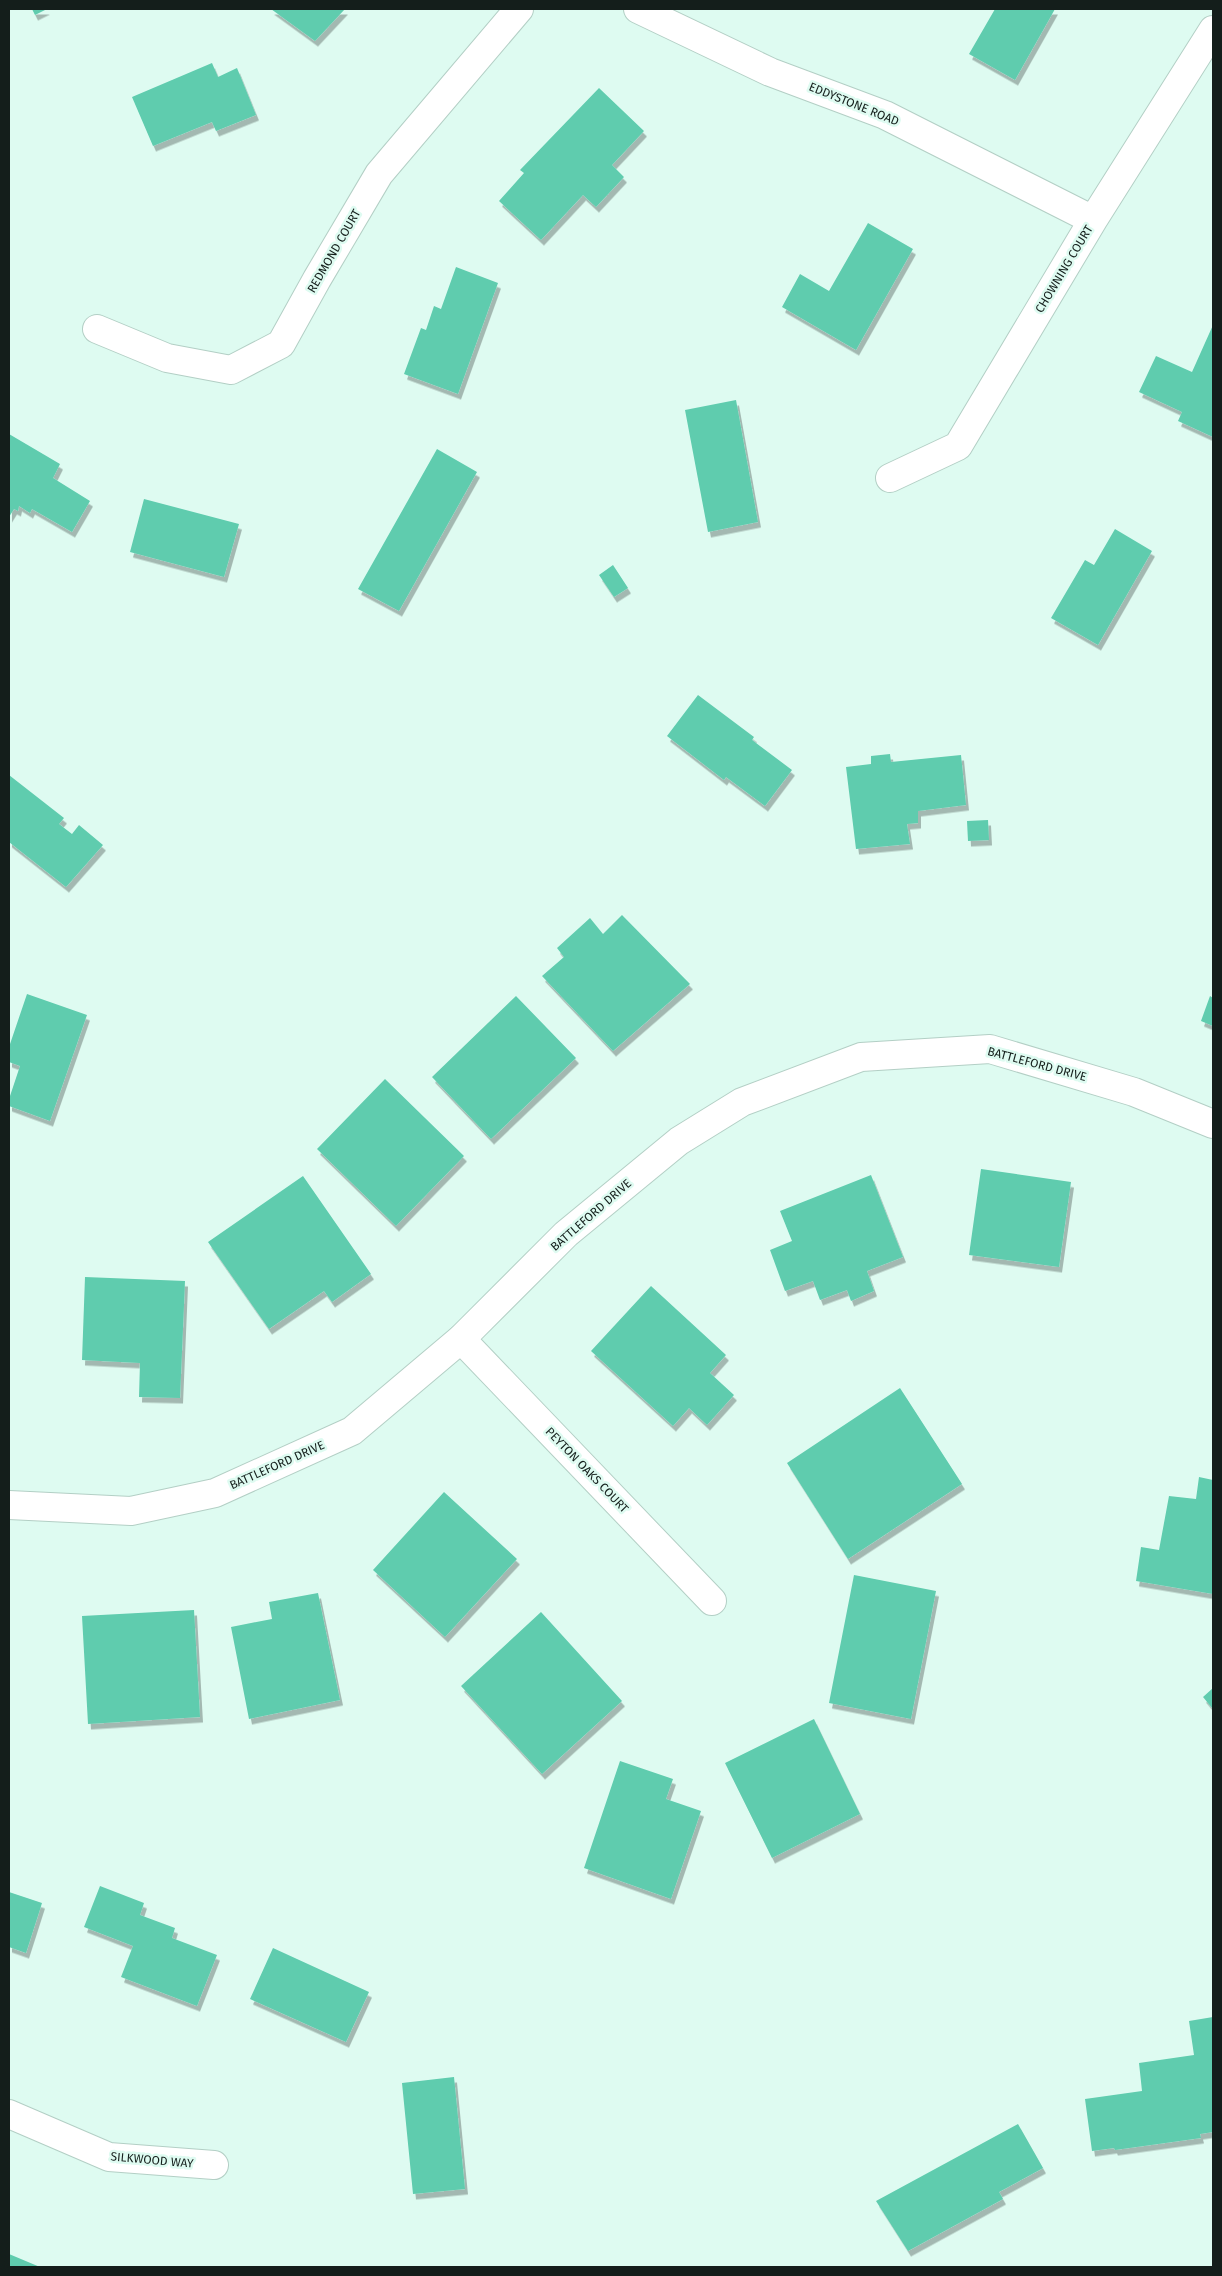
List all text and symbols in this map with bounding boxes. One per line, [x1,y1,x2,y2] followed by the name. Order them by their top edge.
[807,80,901,129] street label: EDDYSTONE ROAD
[304,206,364,295] street label: REDMOND COURT
[1032,222,1096,315] street label: CHOWNING COURT
[986,1044,1088,1084] street label: BATTLEFORD DRIVE
[548,1176,634,1254] street label: BATTLEFORD DRIVE
[543,1424,632,1516] street label: PEYTON OAKS COURT
[228,1438,326,1492] street label: BATTLEFORD DRIVE
[110,2149,195,2171] street label: SILKWOOD WAY

